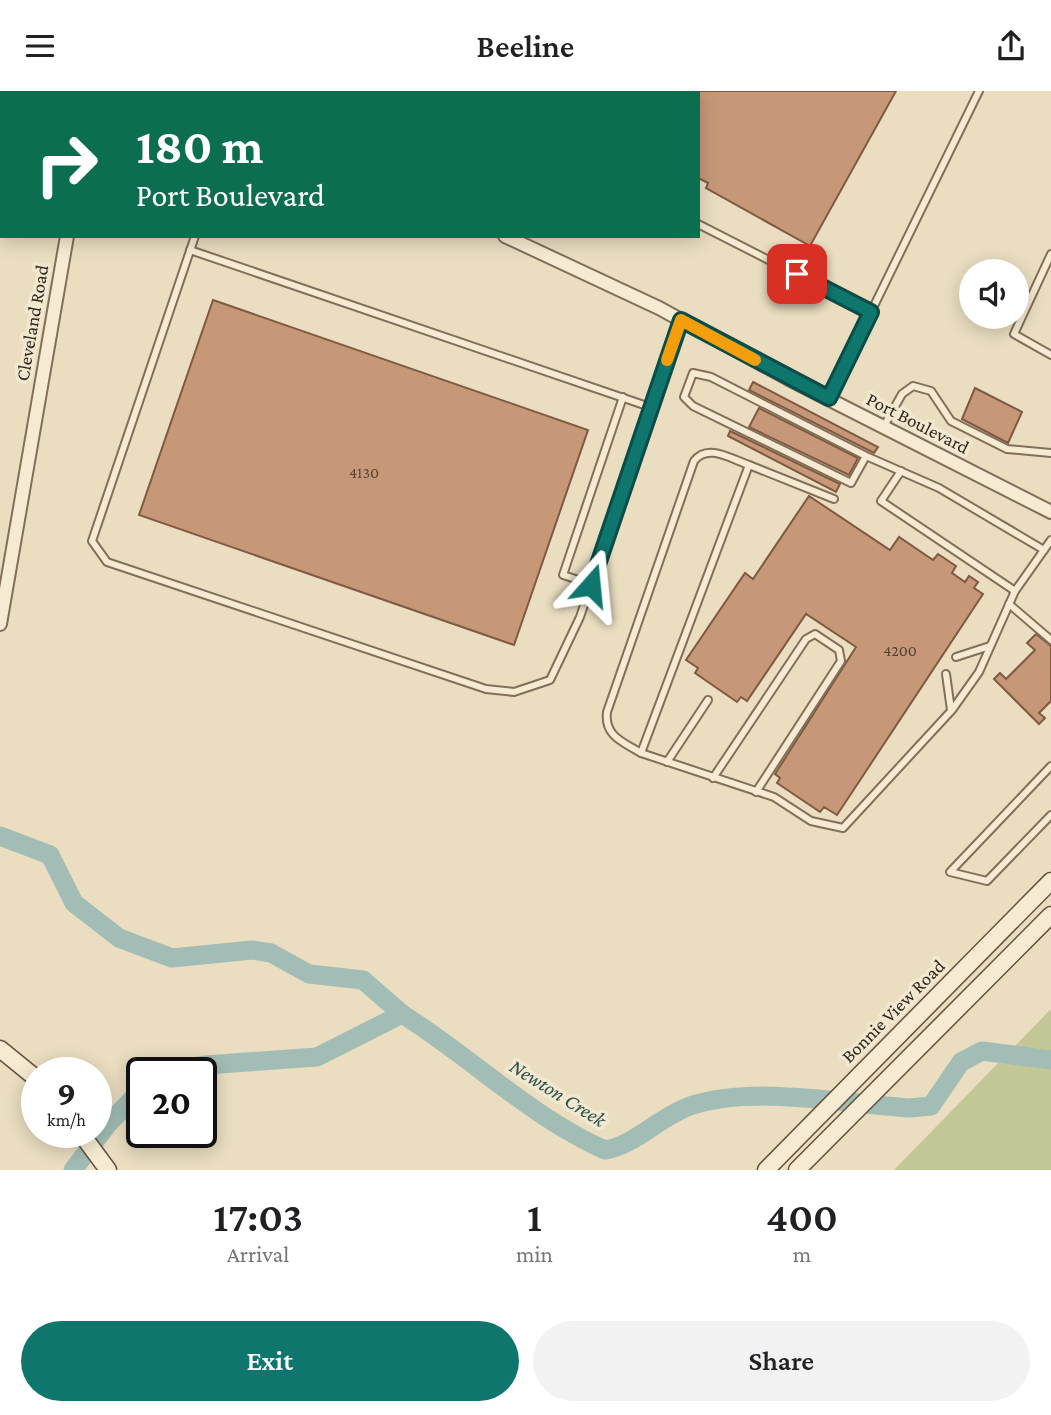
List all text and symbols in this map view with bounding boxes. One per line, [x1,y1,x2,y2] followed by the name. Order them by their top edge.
[21,27,59,65] icon: menu
[992,27,1030,65] icon: share
[477,28,574,64] text: Beeline
[21,119,112,210] icon: right
[136,119,264,174] text: 180 m
[136,177,325,213] text: Port Boulevard
[767,244,827,304] pin
[778,255,816,293] icon: arrive
[959,259,1029,329] map controls
[959,259,1029,329] button: sound
[11,263,53,383] street label: Cleveland Road
[863,388,973,458] street label: Port Boulevard
[349,464,379,481] house number: 4130
[554,548,628,622] position arrow
[883,642,917,659] house number: 4200
[837,955,949,1067] street label: Bonnie View Road
[505,1054,611,1133] water label: Newton Creek
[126,1057,217,1148] speed limit sign: 20
[57,1074,76,1113] text: 9
[47,1110,86,1130] text: km/h
[213,1193,303,1240] text: 17:03
[527,1193,542,1240] text: 1
[766,1193,838,1240] text: 400
[227,1241,289,1267] text: Arrival
[516,1241,553,1267] text: min
[793,1241,811,1267] text: m
[21,1321,519,1401] button: Exit
[533,1321,1030,1401] button: Share

